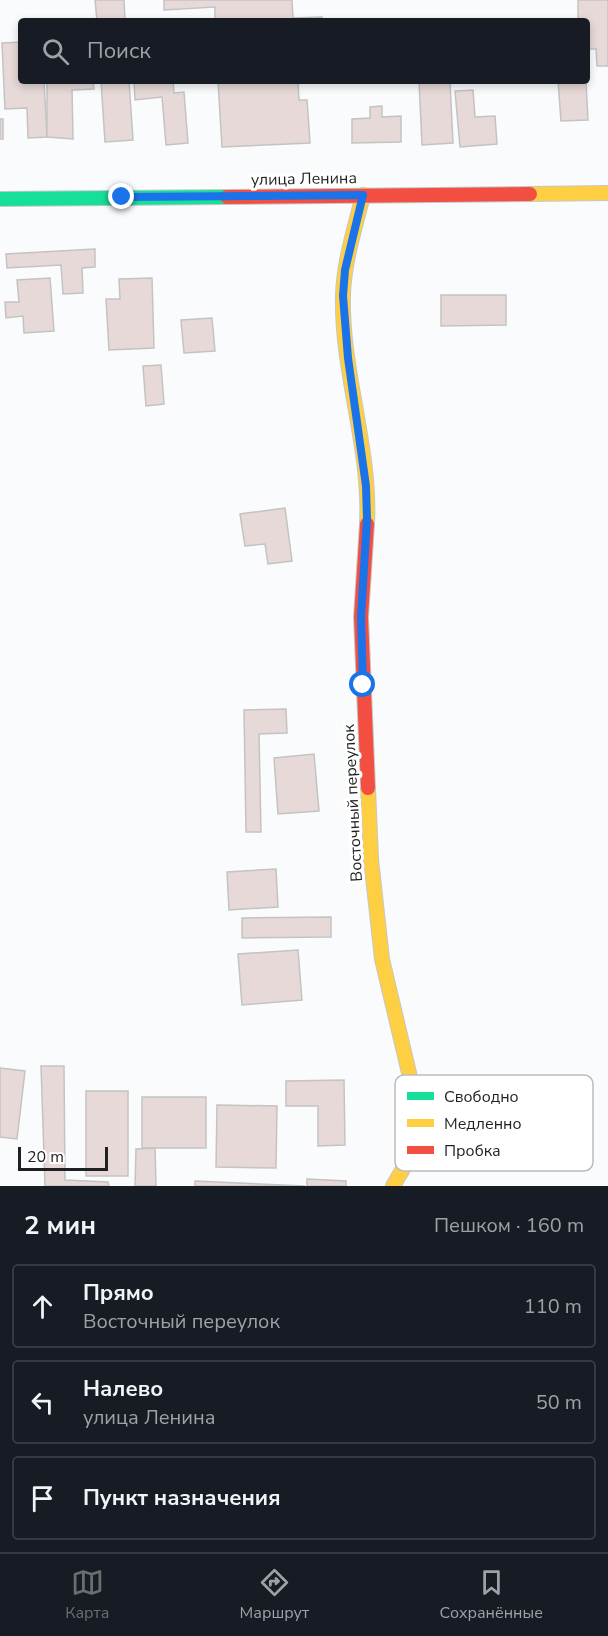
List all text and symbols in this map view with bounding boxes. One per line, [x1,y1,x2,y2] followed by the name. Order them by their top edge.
[18,18,590,84] search box
[39,35,72,68] icon: search
[87,36,151,66] text: Поиск
[251,167,357,191] street label: улица Ленина
[108,183,134,209] route end
[349,671,375,697] route start
[338,723,368,882] street label: Восточный переулок
[395,1075,593,1171] legend
[444,1086,519,1108] text: Свободно
[444,1113,522,1135] text: Медленно
[444,1140,501,1162] text: Пробка
[18,1144,108,1172] scale bar
[27,1146,64,1168] text: 20 m
[24,1208,96,1243] text: 2 мин
[434,1212,584,1239] text: Пешком · 160 m
[83,1278,154,1308] text: Прямо
[26,1290,59,1323] icon: ahead
[524,1293,582,1320] text: 110 m
[83,1308,280,1335] text: Восточный переулок
[83,1374,163,1404] text: Налево
[26,1386,59,1419] icon: left
[536,1389,582,1416] text: 50 m
[83,1404,216,1431] text: улица Ленина
[26,1482,59,1515] icon: arrive
[83,1483,281,1513] text: Пункт назначения
[65,1566,109,1624] tab: Карта
[240,1566,309,1624] tab: Маршрут
[439,1566,543,1624] tab: Сохранённые

